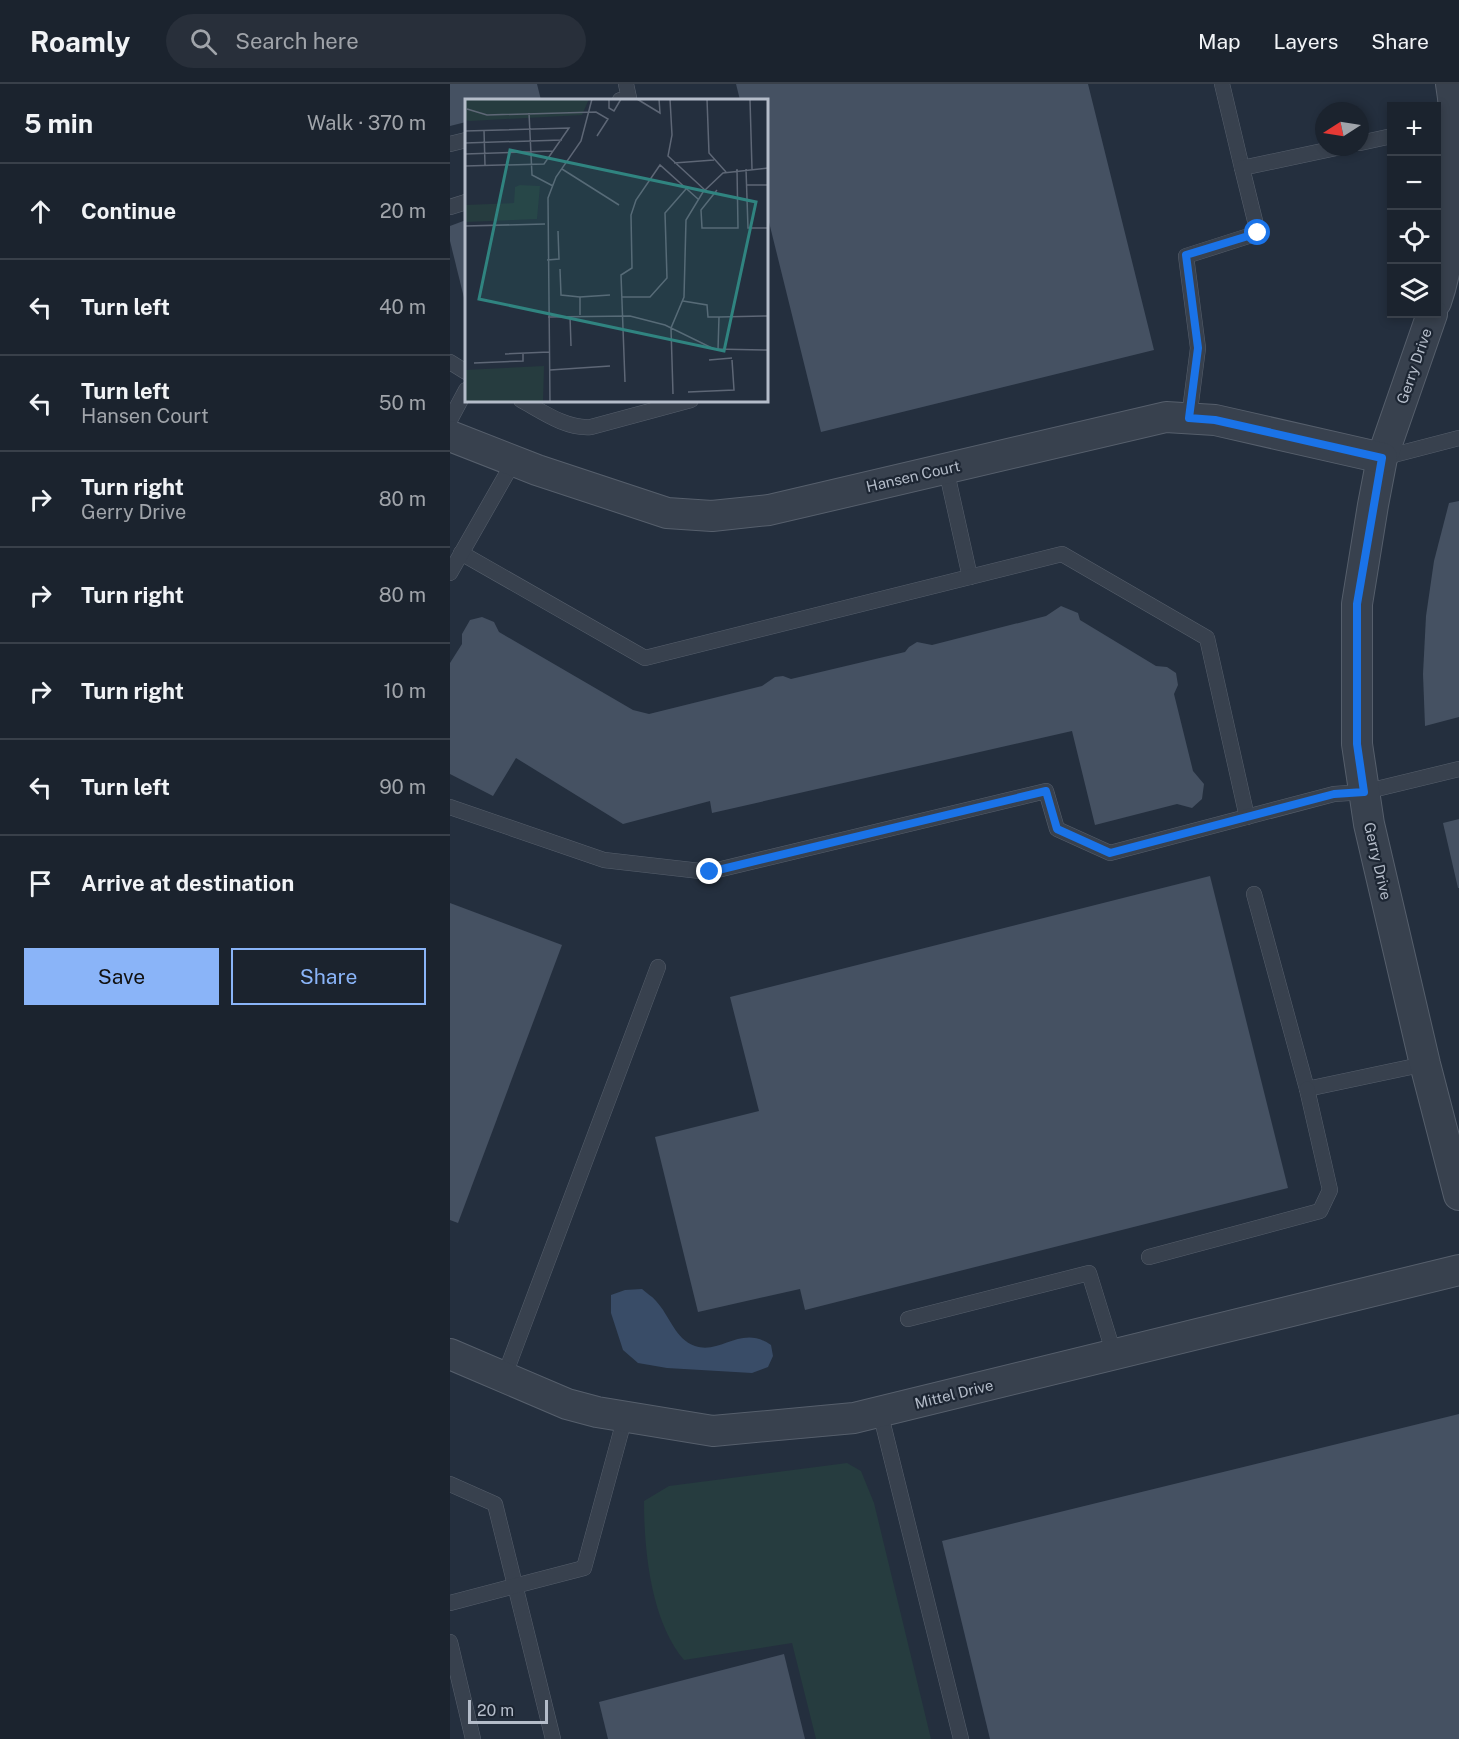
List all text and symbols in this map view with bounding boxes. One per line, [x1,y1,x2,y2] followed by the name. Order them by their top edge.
[166,14,586,68] search box
[30,25,130,58] text: Roamly
[187,25,220,58] icon: search
[235,28,359,54] text: Search here
[1198,29,1241,54] text: Map
[1274,29,1338,54] text: Layers
[1371,29,1429,54] text: Share
[465,99,768,402] inset map
[1315,102,1369,156] north arrow
[1387,102,1441,318] map controls
[1387,102,1441,156] button: +
[24,108,93,139] text: 5 min
[307,111,426,135] text: Walk · 370 m
[1387,156,1441,210] button: −
[24,195,57,228] icon: ahead
[81,198,176,224] text: Continue
[380,199,426,223] text: 20 m
[1387,210,1441,264] button: locate
[1244,219,1270,245] route start
[1387,264,1441,318] button: layers
[24,291,57,324] icon: left
[81,294,170,320] text: Turn left
[379,295,426,319] text: 40 m
[1393,326,1435,406] street label: Gerry Drive
[81,378,170,404] text: Turn left
[24,387,57,420] icon: left
[379,391,426,415] text: 50 m
[81,404,209,428] text: Hansen Court
[864,457,962,495] street label: Hansen Court
[81,474,184,500] text: Turn right
[24,483,57,516] icon: right
[379,487,426,511] text: 80 m
[81,500,186,524] text: Gerry Drive
[24,579,57,612] icon: right
[81,582,184,608] text: Turn right
[379,583,426,607] text: 80 m
[24,675,57,708] icon: right
[81,678,184,704] text: Turn right
[383,679,426,703] text: 10 m
[24,771,57,804] icon: left
[81,774,170,800] text: Turn left
[379,775,426,799] text: 90 m
[1361,821,1395,901] street label: Gerry Drive
[696,858,722,884] route end
[24,867,57,900] icon: arrive
[81,870,294,896] text: Arrive at destination
[24,948,219,1005] button: Save
[231,948,426,1005] button: Share
[913,1376,995,1412] street label: Mittel Drive
[468,1697,548,1724] scale bar
[477,1701,514,1720] text: 20 m

